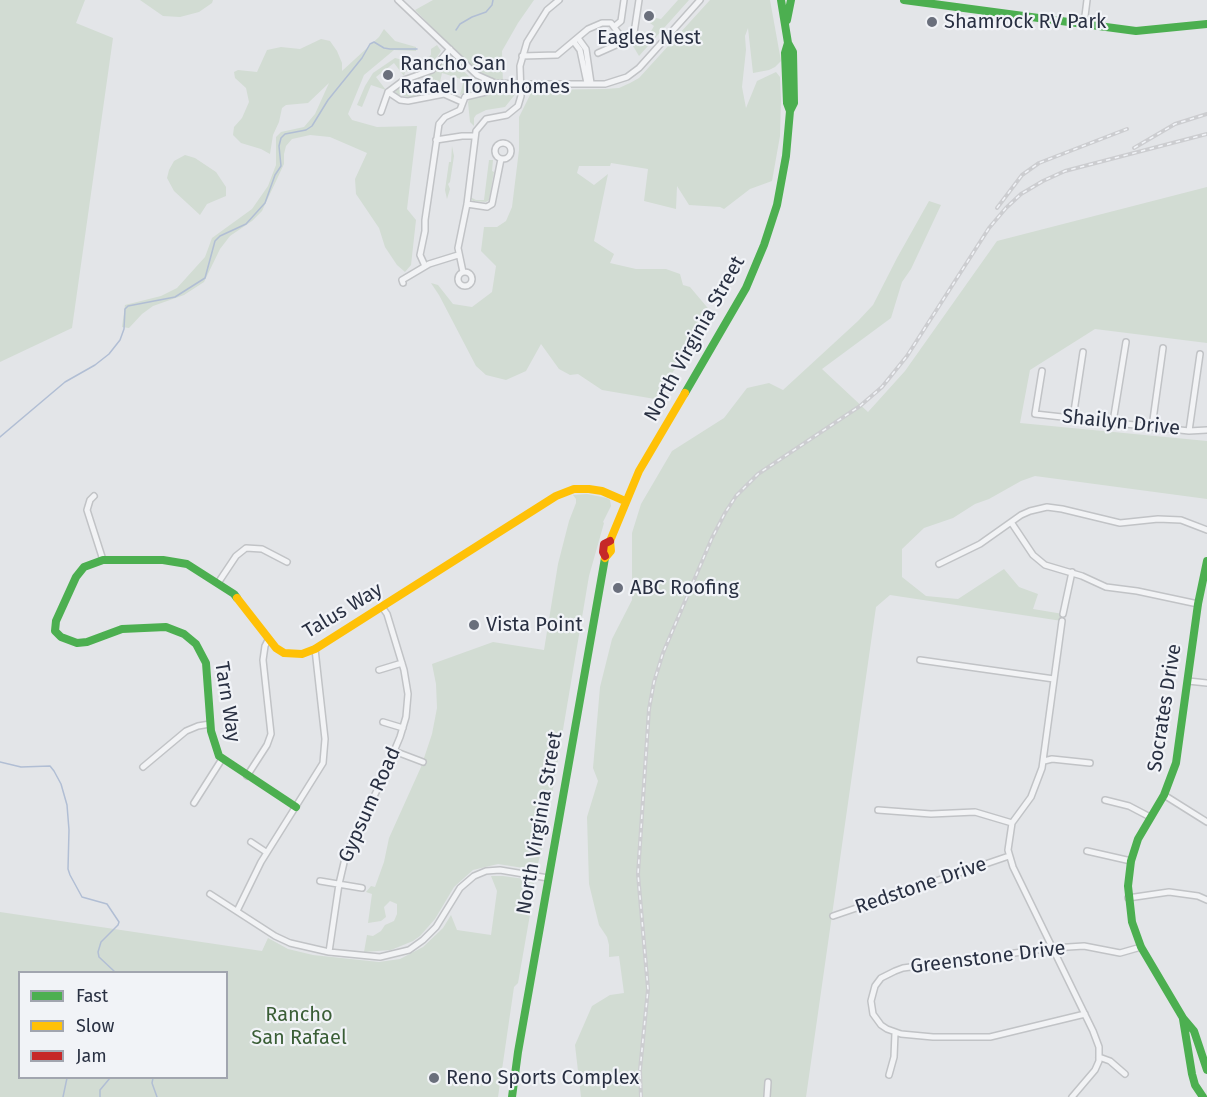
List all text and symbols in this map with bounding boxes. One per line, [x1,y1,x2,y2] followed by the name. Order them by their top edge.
[642,9,656,23] marker: Eagles Nest
[944,10,1106,34] place label: Shamrock RV Park
[925,15,939,29] marker: Shamrock RV Park
[597,26,701,50] place label: Eagles Nest
[400,52,570,99] place label: Rancho San Rafael Townhomes
[381,68,395,82] marker: Rancho San Rafael Townhomes
[640,252,750,426] street label: North Virginia Street
[1061,405,1181,441] street label: Shailyn Drive
[630,576,739,600] place label: ABC Roofing
[299,578,387,644] street label: Talus Way
[611,581,625,595] marker: ABC Roofing
[486,613,583,637] place label: Vista Point
[467,618,481,632] marker: Vista Point
[1143,642,1187,774] street label: Socrates Drive
[209,660,245,744] street label: Tarn Way
[512,730,568,916] street label: North Virginia Street
[334,744,406,866] street label: Gypsum Road
[852,852,990,920] street label: Redstone Drive
[909,937,1067,979] street label: Greenstone Drive
[18,971,228,1079] legend
[76,985,108,1007] text: Fast
[251,1003,347,1050] park label: Rancho San Rafael
[76,1015,114,1037] text: Slow
[76,1045,107,1067] text: Jam
[446,1066,639,1090] place label: Reno Sports Complex
[427,1071,441,1085] marker: Reno Sports Complex

